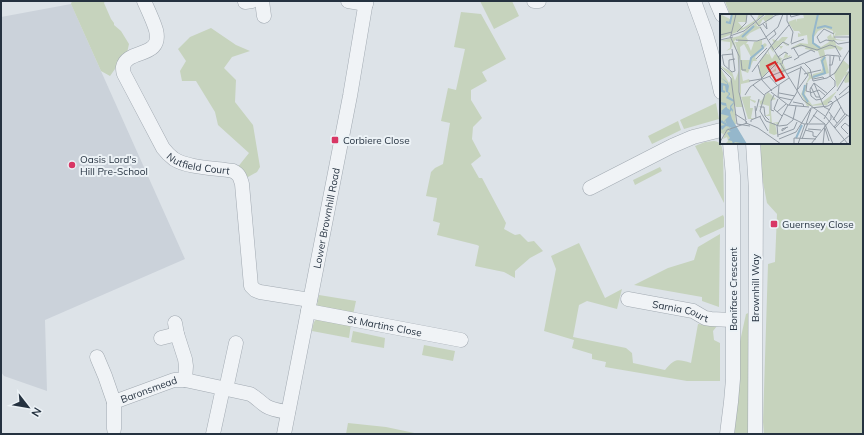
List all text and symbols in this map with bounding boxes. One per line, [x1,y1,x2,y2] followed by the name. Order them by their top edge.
[720,14,850,144] inset map
[343,134,410,147] place label: Corbiere Close
[330,135,340,145] marker: Corbiere Close
[164,149,231,177] street label: Nutfield Court
[80,153,148,178] place label: Oasis Lord's Hill Pre-School
[67,160,77,170] marker: Oasis Lord's Hill Pre-School
[310,167,342,269] street label: Lower Brownhill Road
[782,218,854,231] place label: Guernsey Close
[769,219,779,229] marker: Guernsey Close
[727,247,740,331] street label: Boniface Crescent
[749,253,762,322] street label: Brownhill Way
[651,297,710,325] street label: Sarnia Court
[346,312,423,339] street label: St Martins Close
[119,373,179,406] street label: Baronsmead
[8,387,48,427] north arrow
[28,405,45,419] text: N

